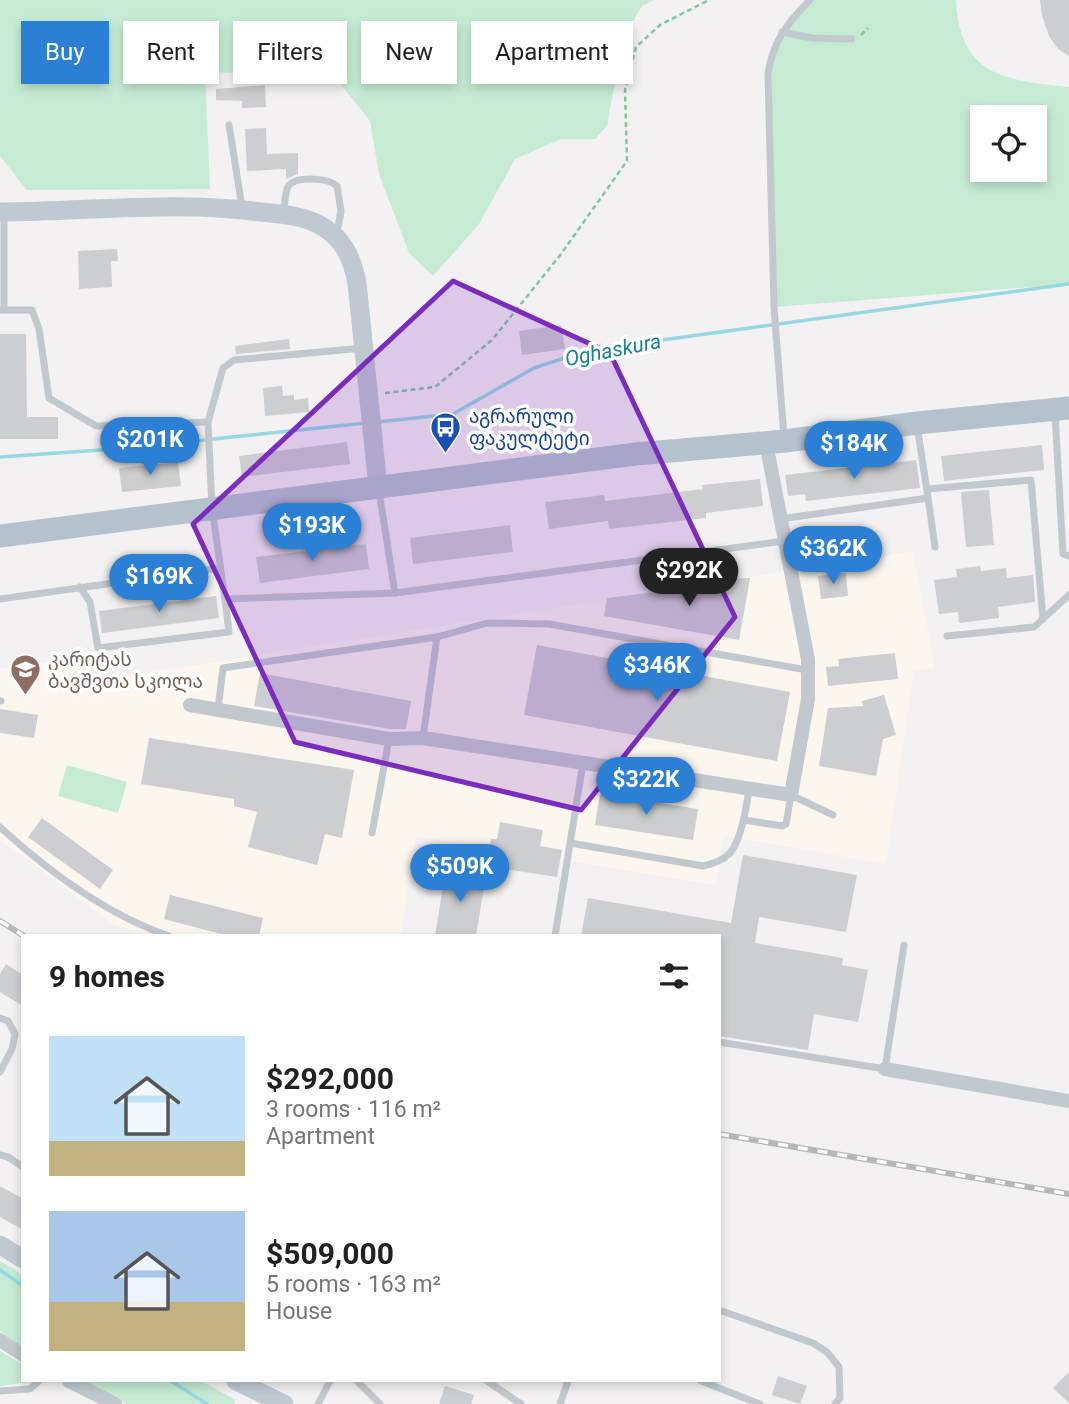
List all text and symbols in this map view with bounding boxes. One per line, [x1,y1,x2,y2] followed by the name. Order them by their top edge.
[21,21,109,84] chip: Buy
[123,21,219,84] chip: Rent
[233,21,347,84] chip: Filters
[361,21,457,84] chip: New
[471,21,633,84] chip: Apartment
[970,105,1047,182] map controls
[970,105,1047,182] button: locate
[563,329,663,371] water label: Oghaskura
[469,405,590,451] place label: აგრარული ფაკულტეტი
[429,410,463,454] bus stop icon: აგრარული ფაკულტეტი
[101,418,199,477] pin: $201K
[805,421,903,481] pin: $184K
[116,426,184,453] text: $201K
[820,430,888,457] text: $184K
[263,504,361,563] pin: $193K
[278,512,346,539] text: $193K
[784,526,882,586] pin: $362K
[799,535,867,562] text: $362K
[640,548,738,608] pin: $292K
[110,554,208,614] pin: $169K
[655,557,723,584] text: $292K
[125,563,193,590] text: $169K
[608,644,706,703] pin: $346K
[48,648,203,694] place label: კარიტას ბავშვთა სკოლა
[623,652,691,679] text: $346K
[8,653,42,697] school or university icon: კარიტას ბავშვთა სკოლა
[597,758,695,817] pin: $322K
[612,766,680,793] text: $322K
[411,844,509,904] pin: $509K
[426,853,494,880] text: $509K
[655,957,693,995] icon: filters
[49,959,165,994] text: 9 homes
[266,1061,394,1096] text: $292,000
[105,1064,189,1148] icon: home
[266,1096,441,1123] text: 3 rooms · 116 m²
[266,1123,375,1150] text: Apartment
[266,1236,394,1271] text: $509,000
[105,1239,189,1323] icon: home
[266,1271,441,1298] text: 5 rooms · 163 m²
[266,1298,332,1325] text: House

